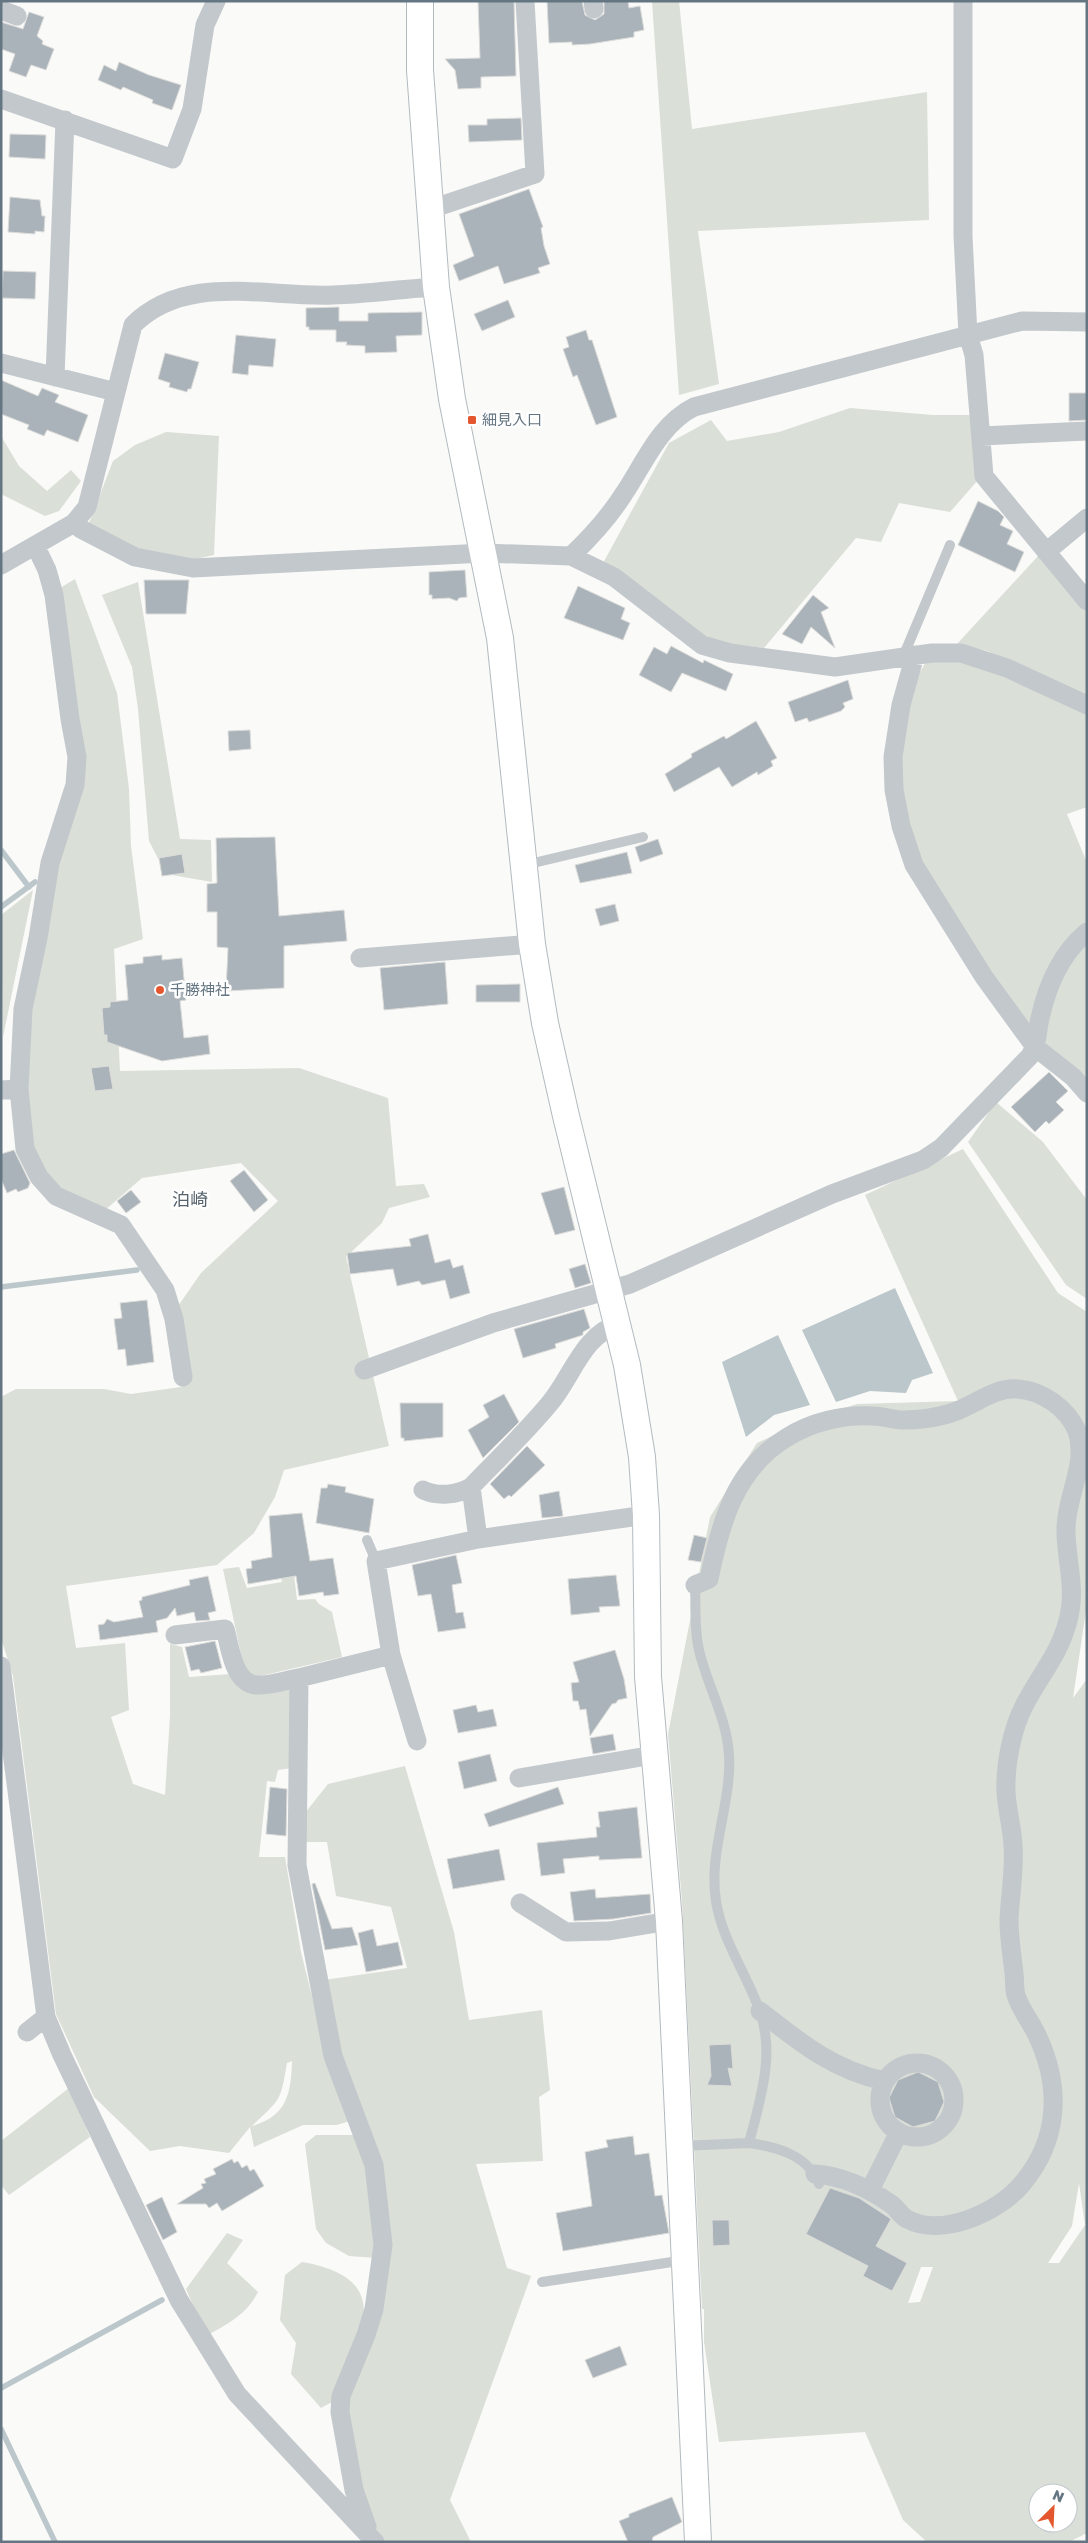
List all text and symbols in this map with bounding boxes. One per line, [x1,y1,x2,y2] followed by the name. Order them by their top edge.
[482,410,542,428] place label: 細見入口
[466,414,478,426] marker: 細見入口
[170,980,230,998] place label: 千勝神社
[154,984,166,996] marker: 千勝神社
[172,1188,208,1210] district label: 泊崎
[1028,2483,1078,2533] north arrow
[1050,2486,1067,2506] text: N

